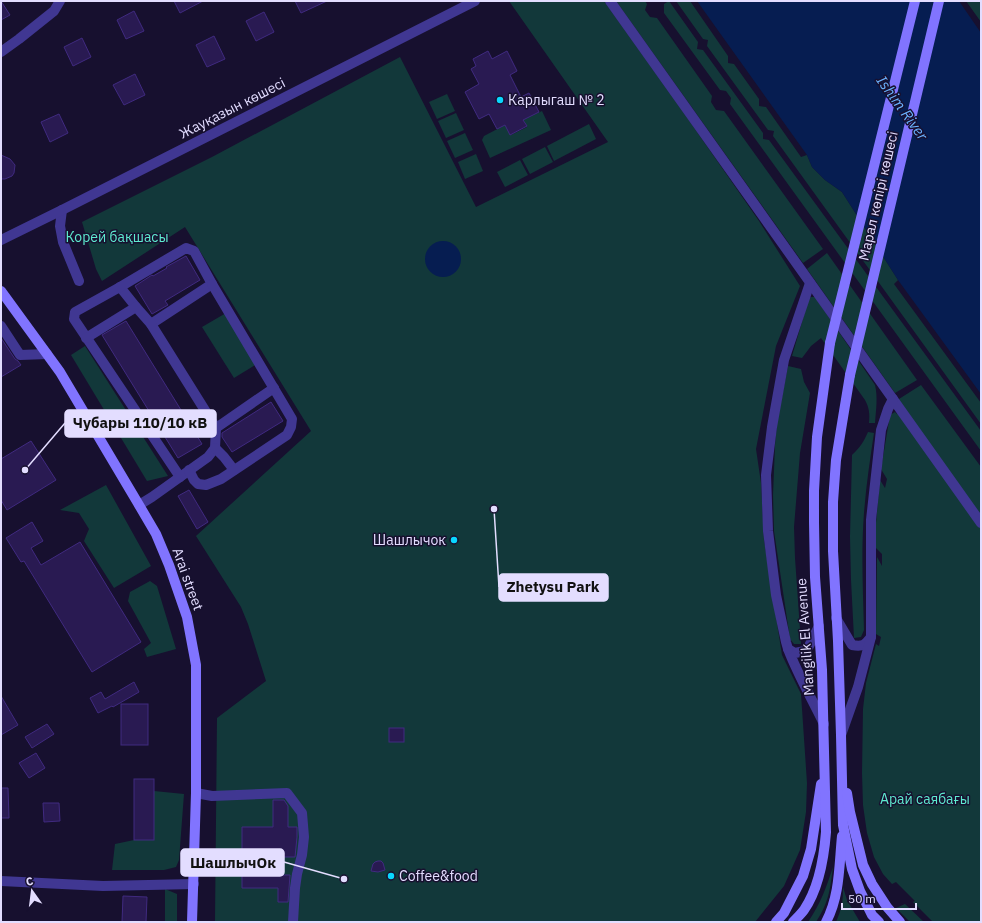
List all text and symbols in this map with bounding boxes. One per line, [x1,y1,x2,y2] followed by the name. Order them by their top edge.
[873,72,933,144] water label: Ishim River
[176,73,288,143] street label: Жауқазын көшесі
[508,91,605,109] place label: Карлыгаш № 2
[495,95,505,105] marker: Карлыгаш № 2
[854,130,902,262] street label: Марал көпірі көшесі
[65,228,169,246] park label: Корей бақшасы
[65,410,216,437] callout: Чубары 110/10 кВ
[73,413,207,432] text: Чубары 110/10 кВ
[373,531,446,549] place label: Шашлычок
[449,535,459,545] marker: Шашлычок
[168,545,208,613] street label: Arai street
[499,574,608,601] callout: Zhetysu Park
[506,577,600,596] text: Zhetysu Park
[792,577,818,696] street label: Mangilik El Avenue
[880,790,970,808] park label: Арай саябағы
[181,849,284,876] callout: ШашлычОк
[190,853,276,872] text: ШашлычОк
[399,867,478,885] place label: Coffee&food
[12,871,52,911] north arrow
[386,871,396,881] marker: Coffee&food
[24,874,35,889] text: С
[842,885,916,911] scale bar
[848,891,876,906] text: 50 m

